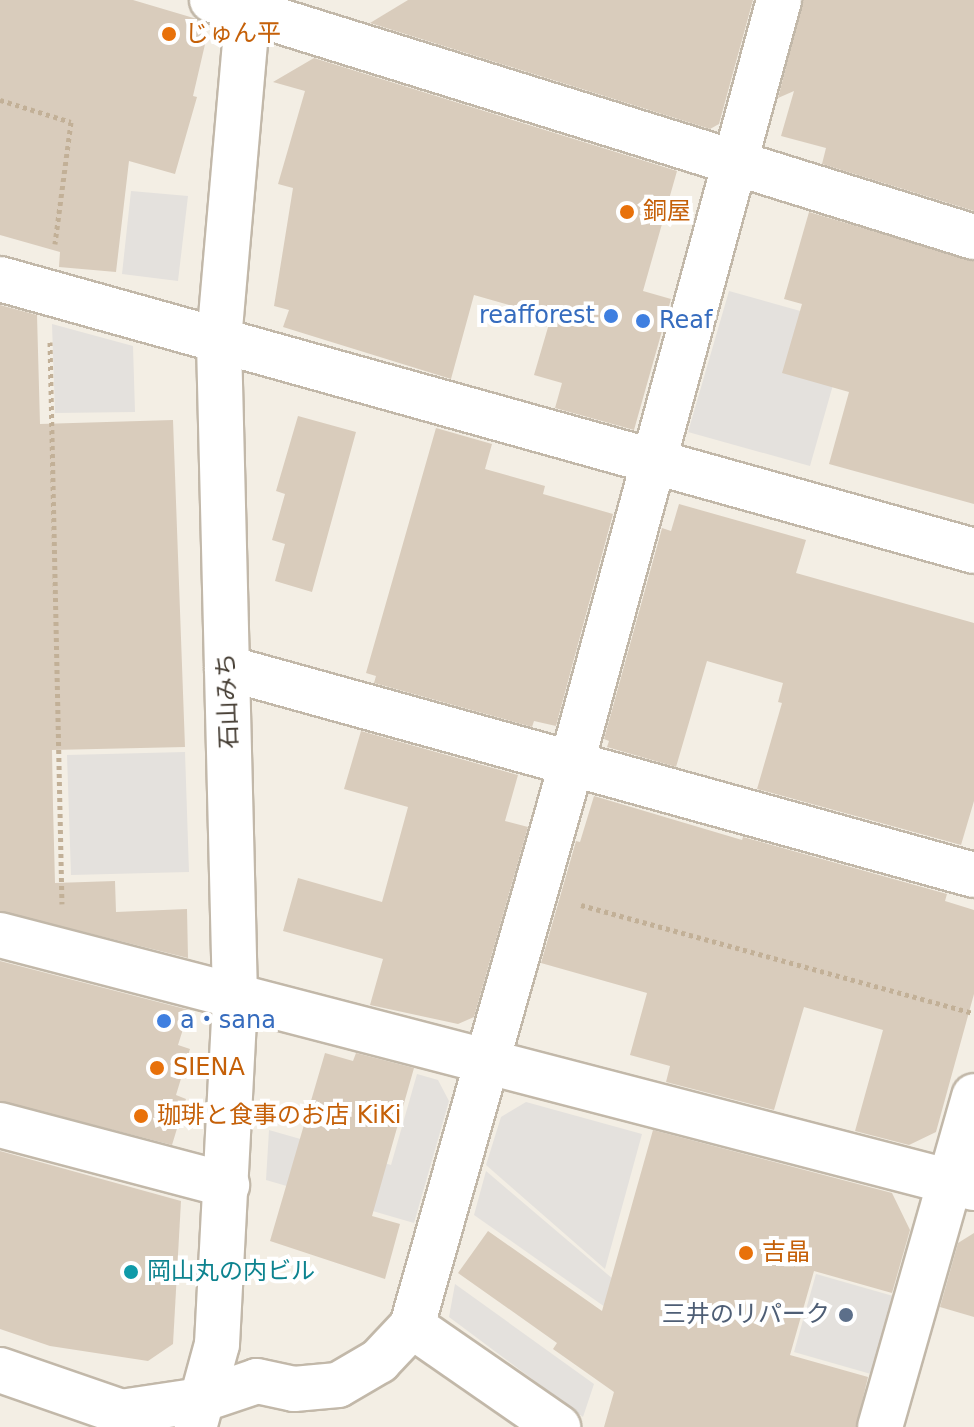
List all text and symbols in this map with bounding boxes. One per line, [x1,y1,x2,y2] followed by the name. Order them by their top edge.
[185,20,281,48] place label: じゅん平
[160,25,178,43] marker: じゅん平
[643,198,691,226] place label: 銅屋
[618,203,636,221] marker: 銅屋
[479,302,595,330] place label: reafforest
[602,307,620,325] marker: reafforest
[659,307,713,335] place label: Reaf
[634,312,652,330] marker: Reaf
[212,653,244,749] street label: 石山みち
[180,1007,276,1035] place label: a・sana
[155,1012,173,1030] marker: a・sana
[173,1054,245,1082] place label: SIENA
[148,1059,166,1077] marker: SIENA
[157,1102,401,1130] place label: 珈琲と食事のお店 KiKi
[132,1107,150,1125] marker: 珈琲と食事のお店 KiKi
[762,1239,810,1267] place label: 吉晶
[737,1244,755,1262] marker: 吉晶
[147,1258,315,1286] place label: 岡山丸の内ビル
[122,1263,140,1281] marker: 岡山丸の内ビル
[662,1301,830,1329] place label: 三井のリパーク
[837,1306,855,1324] marker: 三井のリパーク

